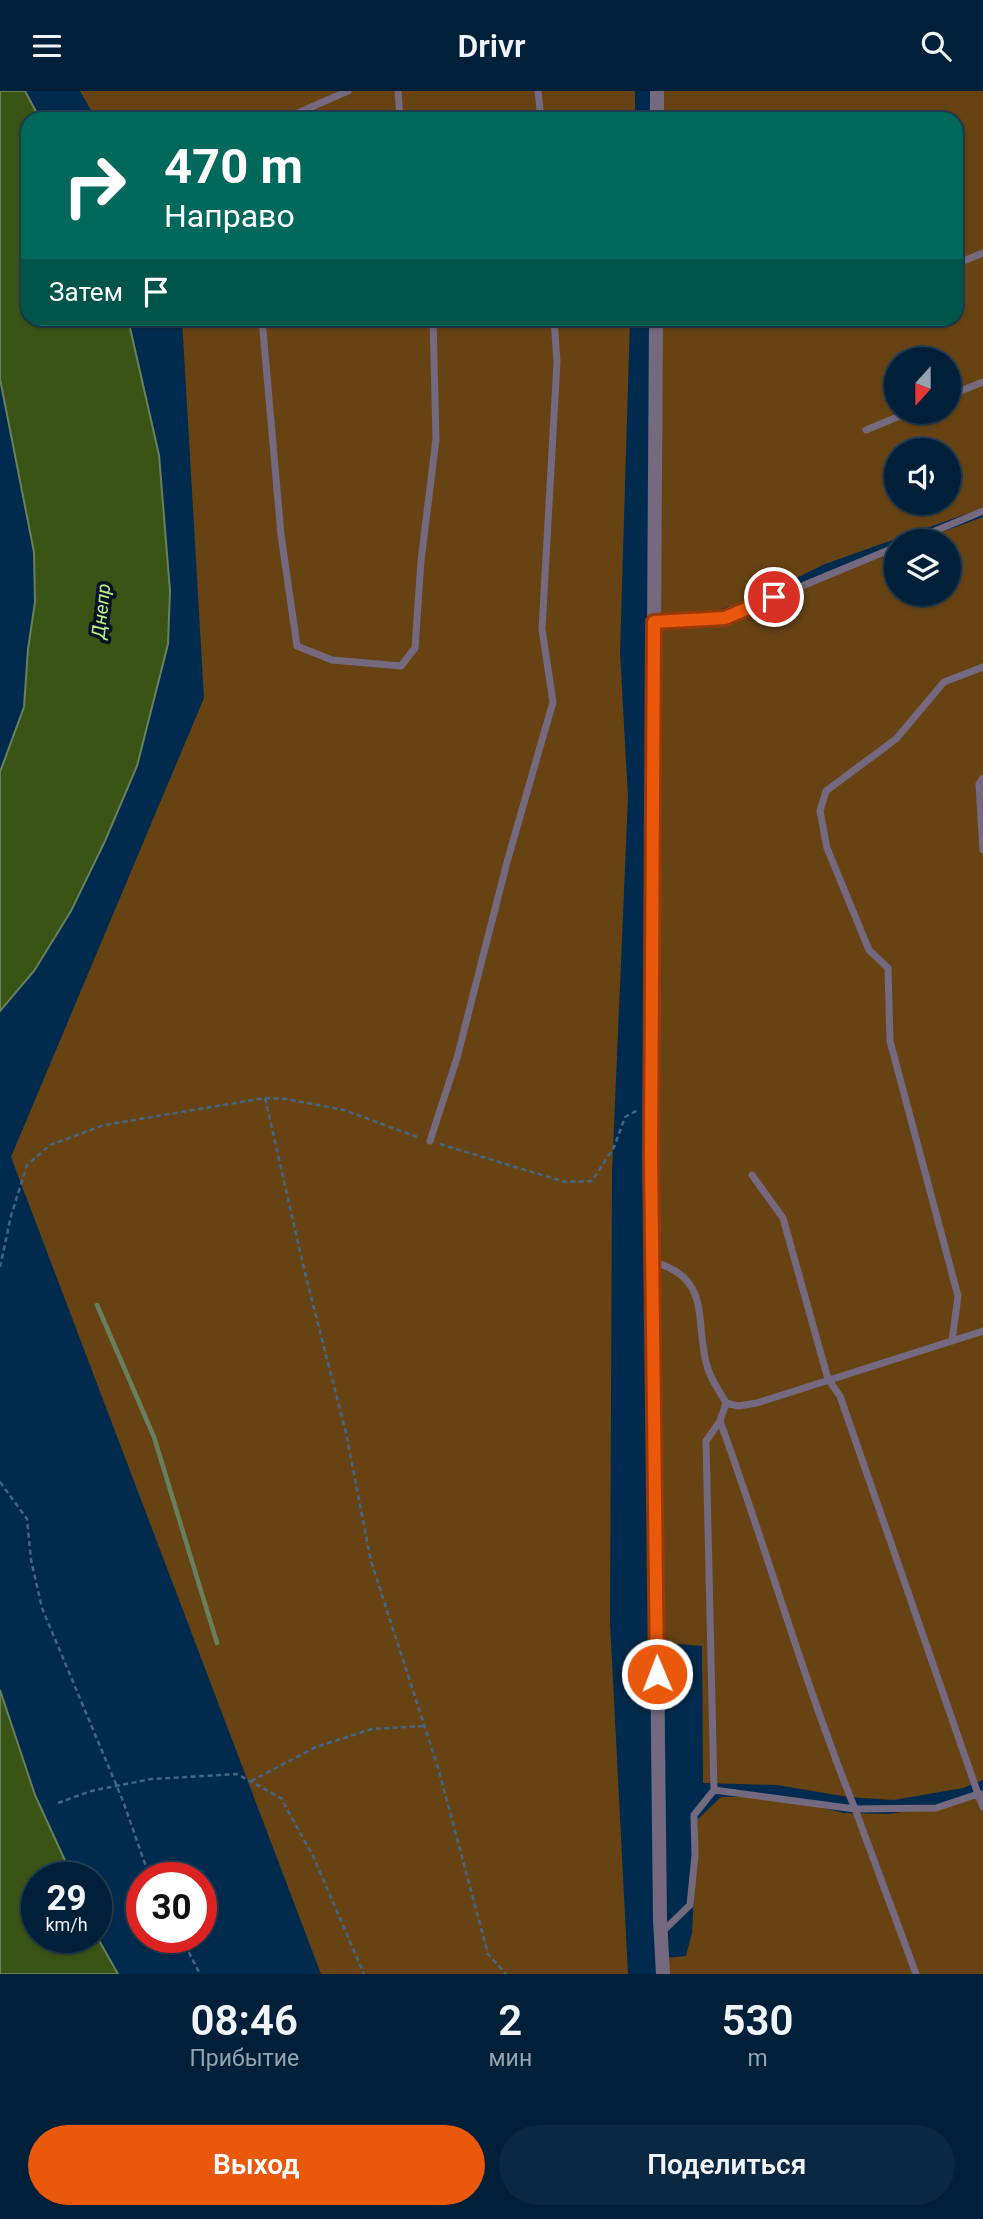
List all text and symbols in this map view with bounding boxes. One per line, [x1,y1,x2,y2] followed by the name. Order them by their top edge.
[28,27,66,65] icon: menu
[457,27,526,65] text: Drivr
[917,27,955,65] icon: search
[164,138,303,195] text: 470 m
[49,140,140,231] icon: right
[164,197,295,235] text: Направо
[137,273,175,311] icon: arrive
[49,277,123,307] text: Затем
[884,347,961,423] north arrow
[884,347,961,606] map controls
[884,438,961,515] button: sound
[884,529,961,606] button: layers
[744,567,804,627] pin
[755,578,793,616] icon: arrive
[86,582,115,642] water label: Днепр
[620,1637,694,1711] position arrow
[126,1862,217,1953] speed limit sign: 30
[46,1878,87,1919] text: 29
[45,1914,88,1935] text: km/h
[191,1996,298,2045] text: 08:46
[498,1996,522,2045] text: 2
[722,1996,794,2045] text: 530
[189,2045,299,2072] text: Прибытие
[489,2045,532,2072] text: мин
[748,2045,768,2072] text: m
[28,2125,485,2205] button: Выход
[499,2125,955,2205] button: Поделиться

